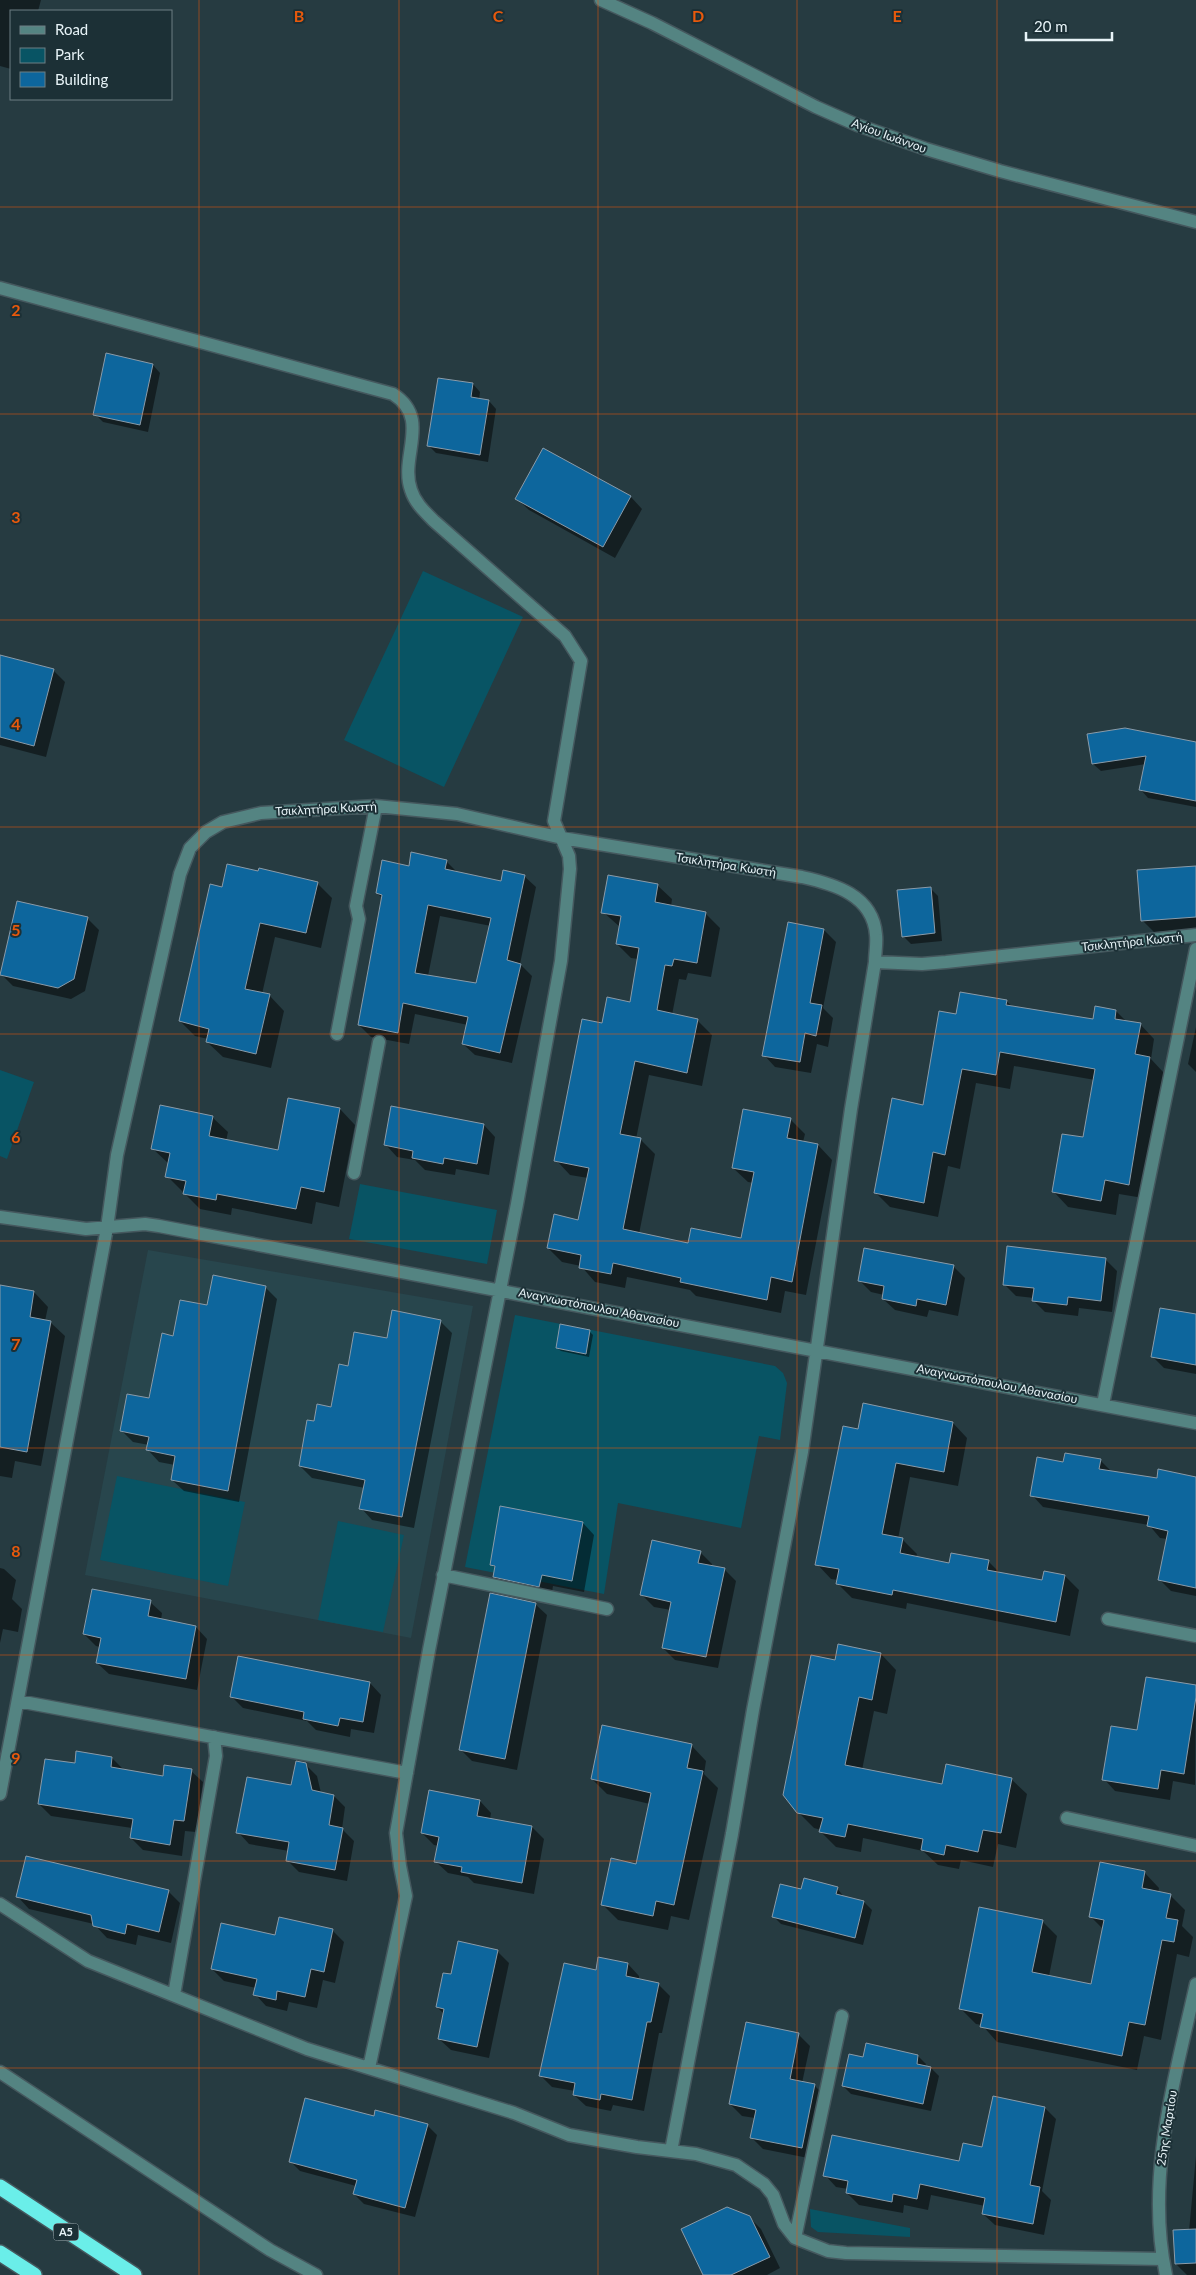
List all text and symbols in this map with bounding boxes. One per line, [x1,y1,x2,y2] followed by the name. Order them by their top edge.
[294,6,304,25] text: B
[493,6,504,25] text: C
[692,6,704,25] text: D
[892,6,902,25] text: E
[10,10,172,100] legend
[1026,10,1112,42] scale bar
[1034,17,1068,35] text: 20 m
[55,20,88,38] text: Road
[55,45,85,63] text: Park
[55,70,108,88] text: Building
[850,115,929,156] street label: Αγίου Ιωάννου
[11,300,21,319] text: 2
[11,507,21,526] text: 3
[11,714,21,733] text: 4
[275,798,377,819] street label: Τσικλητήρα Κωστή
[675,849,777,880] street label: Τσικλητήρα Κωστή
[11,920,21,939] text: 5
[1081,929,1183,954] street label: Τσικλητήρα Κωστή
[11,1127,21,1146] text: 6
[517,1285,681,1330] street label: Αναγνωστόπουλου Αθανασίου
[11,1334,21,1353] text: 7
[915,1361,1079,1406] street label: Αναγνωστόπουλου Αθανασίου
[11,1541,21,1560] text: 8
[11,1748,21,1767] text: 9
[1153,2089,1180,2167] street label: 25ης Μαρτίου
[54,2224,78,2240] road number: Α5

